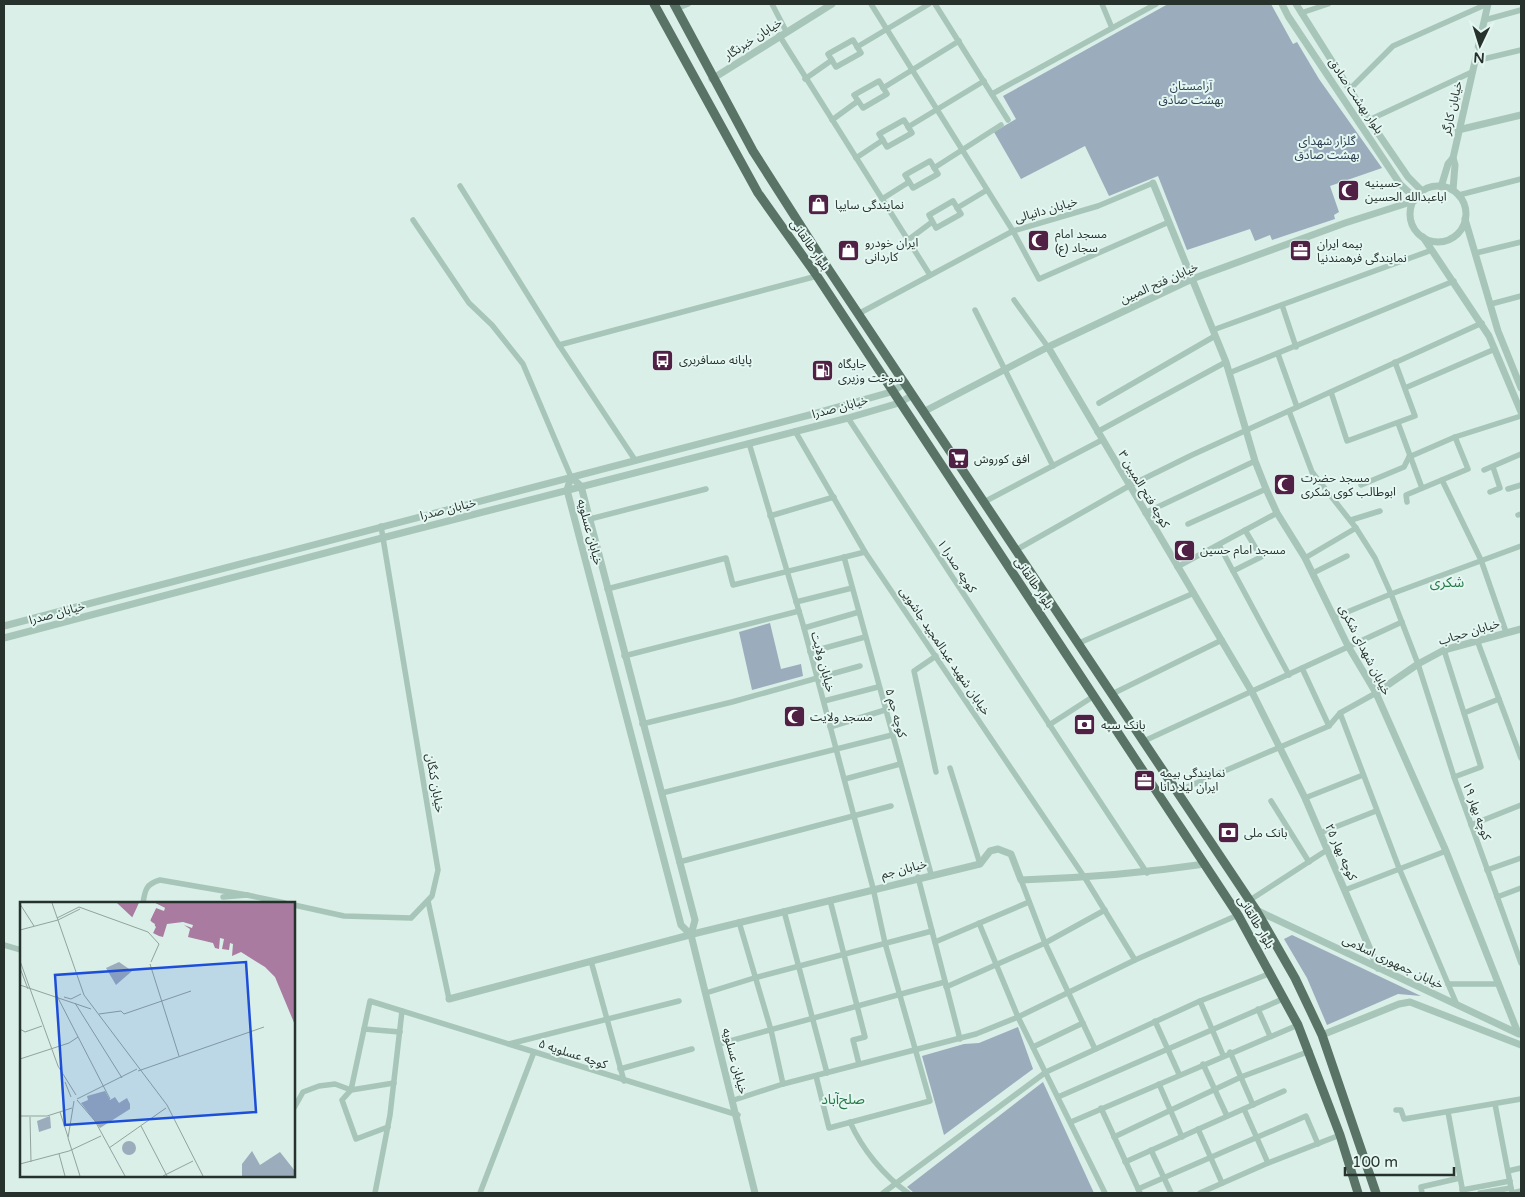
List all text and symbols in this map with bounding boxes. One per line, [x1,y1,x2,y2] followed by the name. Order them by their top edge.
[721,15,784,63] street label: خیابان خبرنگار
[1455,20,1505,70] north arrow
[1473,49,1485,66] text: N
[1326,56,1386,136] street label: بلوار بهشت صادق
[1158,79,1224,107] park label: آرامستان بهشت صادق
[1439,80,1465,137] street label: خیابان کارگر
[1294,134,1360,162] park label: گلزار شهدای بهشت صادق
[1365,176,1447,204] place label: حسینیه اباعبدالله الحسین
[1337,178,1361,202] mosque icon: حسینیه اباعبدالله الحسین
[807,193,831,217] shop icon: نمایندگی سایپا
[1013,194,1079,226] street label: خیابان دانیالی
[835,198,904,213] place label: نمایندگی سایپا
[787,217,833,273] street label: بلوار طالقانی
[1055,227,1107,257] place label: مسجد امام سجاد (ع)
[1027,229,1051,253] mosque icon: مسجد امام سجاد (ع)
[865,236,918,264] place label: ایران خودرو کاردانی
[1317,237,1407,265] place label: بیمه ایران نمایندگی فرهمندنیا
[837,238,861,262] shop icon: ایران خودرو کاردانی
[1289,239,1313,263] office icon: بیمه ایران نمایندگی فرهمندنیا
[1118,259,1201,308] street label: خیابان فتح المبین
[651,348,675,372] bus stop icon: پایانه مسافربری
[679,353,752,368] place label: پایانه مسافربری
[838,357,903,385] place label: جایگاه سوخت وزیری
[810,359,834,383] fuel station icon: جایگاه سوخت وزیری
[811,393,869,421] street label: خیابان صدرا
[946,447,970,471] supermarket icon: افق کوروش
[1114,448,1173,532] street label: کوچه فتح المبین ۳
[974,452,1030,467] place label: افق کوروش
[1301,471,1396,499] place label: مسجد حضرت ابوطالب کوی شکری
[1273,473,1297,497] mosque icon: مسجد حضرت ابوطالب کوی شکری
[419,495,477,523] street label: خیابان صدرا
[574,497,606,567] street label: خیابان عسلویه
[934,537,980,597] street label: کوچه صدرا ۱
[1172,538,1196,562] mosque icon: مسجد امام حسین
[1200,543,1286,559] place label: مسجد امام حسین
[1012,555,1056,611] street label: بلوار طالقانی
[1430,574,1464,591] district label: شکری
[897,584,993,718] street label: خیابان شهید عبدالمجید جاشویی
[28,599,86,627] street label: خیابان صدرا
[1336,603,1394,698] street label: خیابان شهدای شکری
[1437,616,1501,648] street label: خیابان حجاب
[808,630,838,694] street label: خیابان ولایت
[881,687,910,741] street label: کوچه جم ۵
[782,705,806,729] mosque icon: مسجد ولایت
[810,710,873,724] place label: مسجد ولایت
[1073,713,1097,737] bank icon: بانک سپه
[1101,718,1145,733] place label: بانک سپه
[423,752,447,814] street label: خیابان کنگان
[1160,766,1225,794] place label: نمایندگی بیمه ایران لیلا دانا
[1132,768,1156,792] office icon: نمایندگی بیمه ایران لیلا دانا
[1459,780,1494,843] street label: کوچه بهار ۱۹
[1216,821,1240,845] bank icon: بانک ملی
[1321,821,1360,884] street label: کوچه بهار ۲۵
[1244,826,1288,840] place label: بانک ملی
[880,857,929,883] street label: خیابان جم
[1235,893,1277,951] street label: بلوار طالقانی
[20,902,295,1177] inset map
[1340,932,1446,992] street label: خیابان جمهوری اسلامی
[719,1026,751,1096] street label: خیابان عسلویه
[536,1036,610,1073] street label: کوچه عسلویه ۵
[821,1091,865,1110] district label: صلح‌آباد
[1345,1144,1454,1176] scale bar
[1352,1153,1398,1171] text: 100 m

